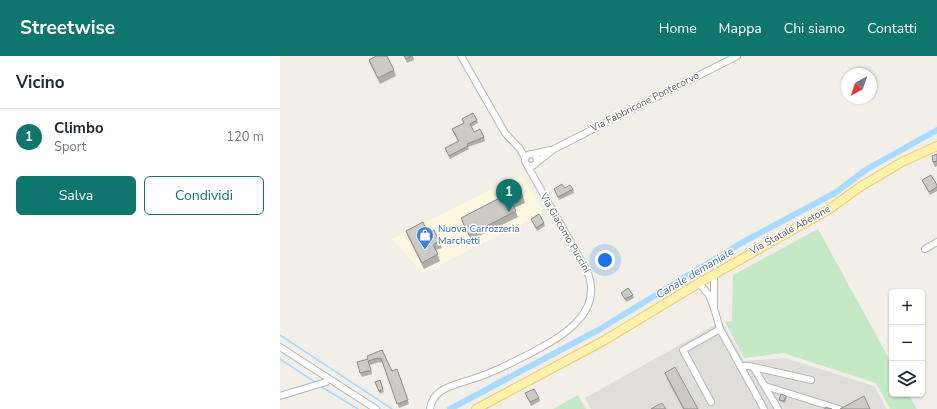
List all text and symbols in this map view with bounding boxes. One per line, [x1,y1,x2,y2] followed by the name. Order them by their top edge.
[20,15,115,41] text: Streetwise
[659,19,697,38] text: Home
[719,19,762,38] text: Mappa
[784,19,845,38] text: Chi siamo
[867,19,917,38] text: Contatti
[588,68,702,136] street label: Via Fabbricone Pontecorvo
[841,68,877,104] north arrow
[16,71,65,94] text: Vicino
[54,118,104,138] text: Climbo
[25,128,33,146] text: 1
[226,128,264,146] text: 120 m
[54,138,86,156] text: Sport
[16,176,136,215] button: Salva
[144,176,264,215] button: Condividi
[496,179,522,212] pin: 1
[536,190,594,276] street label: Via Giacomo Puccini
[746,202,833,258] street label: Via Statale Abetone
[438,222,520,248] place label: Nuova Carrozzeria Marchetti
[415,225,435,250] shop icon: Nuova Carrozzeria Marchetti
[653,244,737,302] water label: Canale demaniale
[595,250,615,270] your location
[889,289,925,397] map controls
[889,289,925,325] button: +
[889,325,925,361] button: −
[889,361,925,397] button: layers

